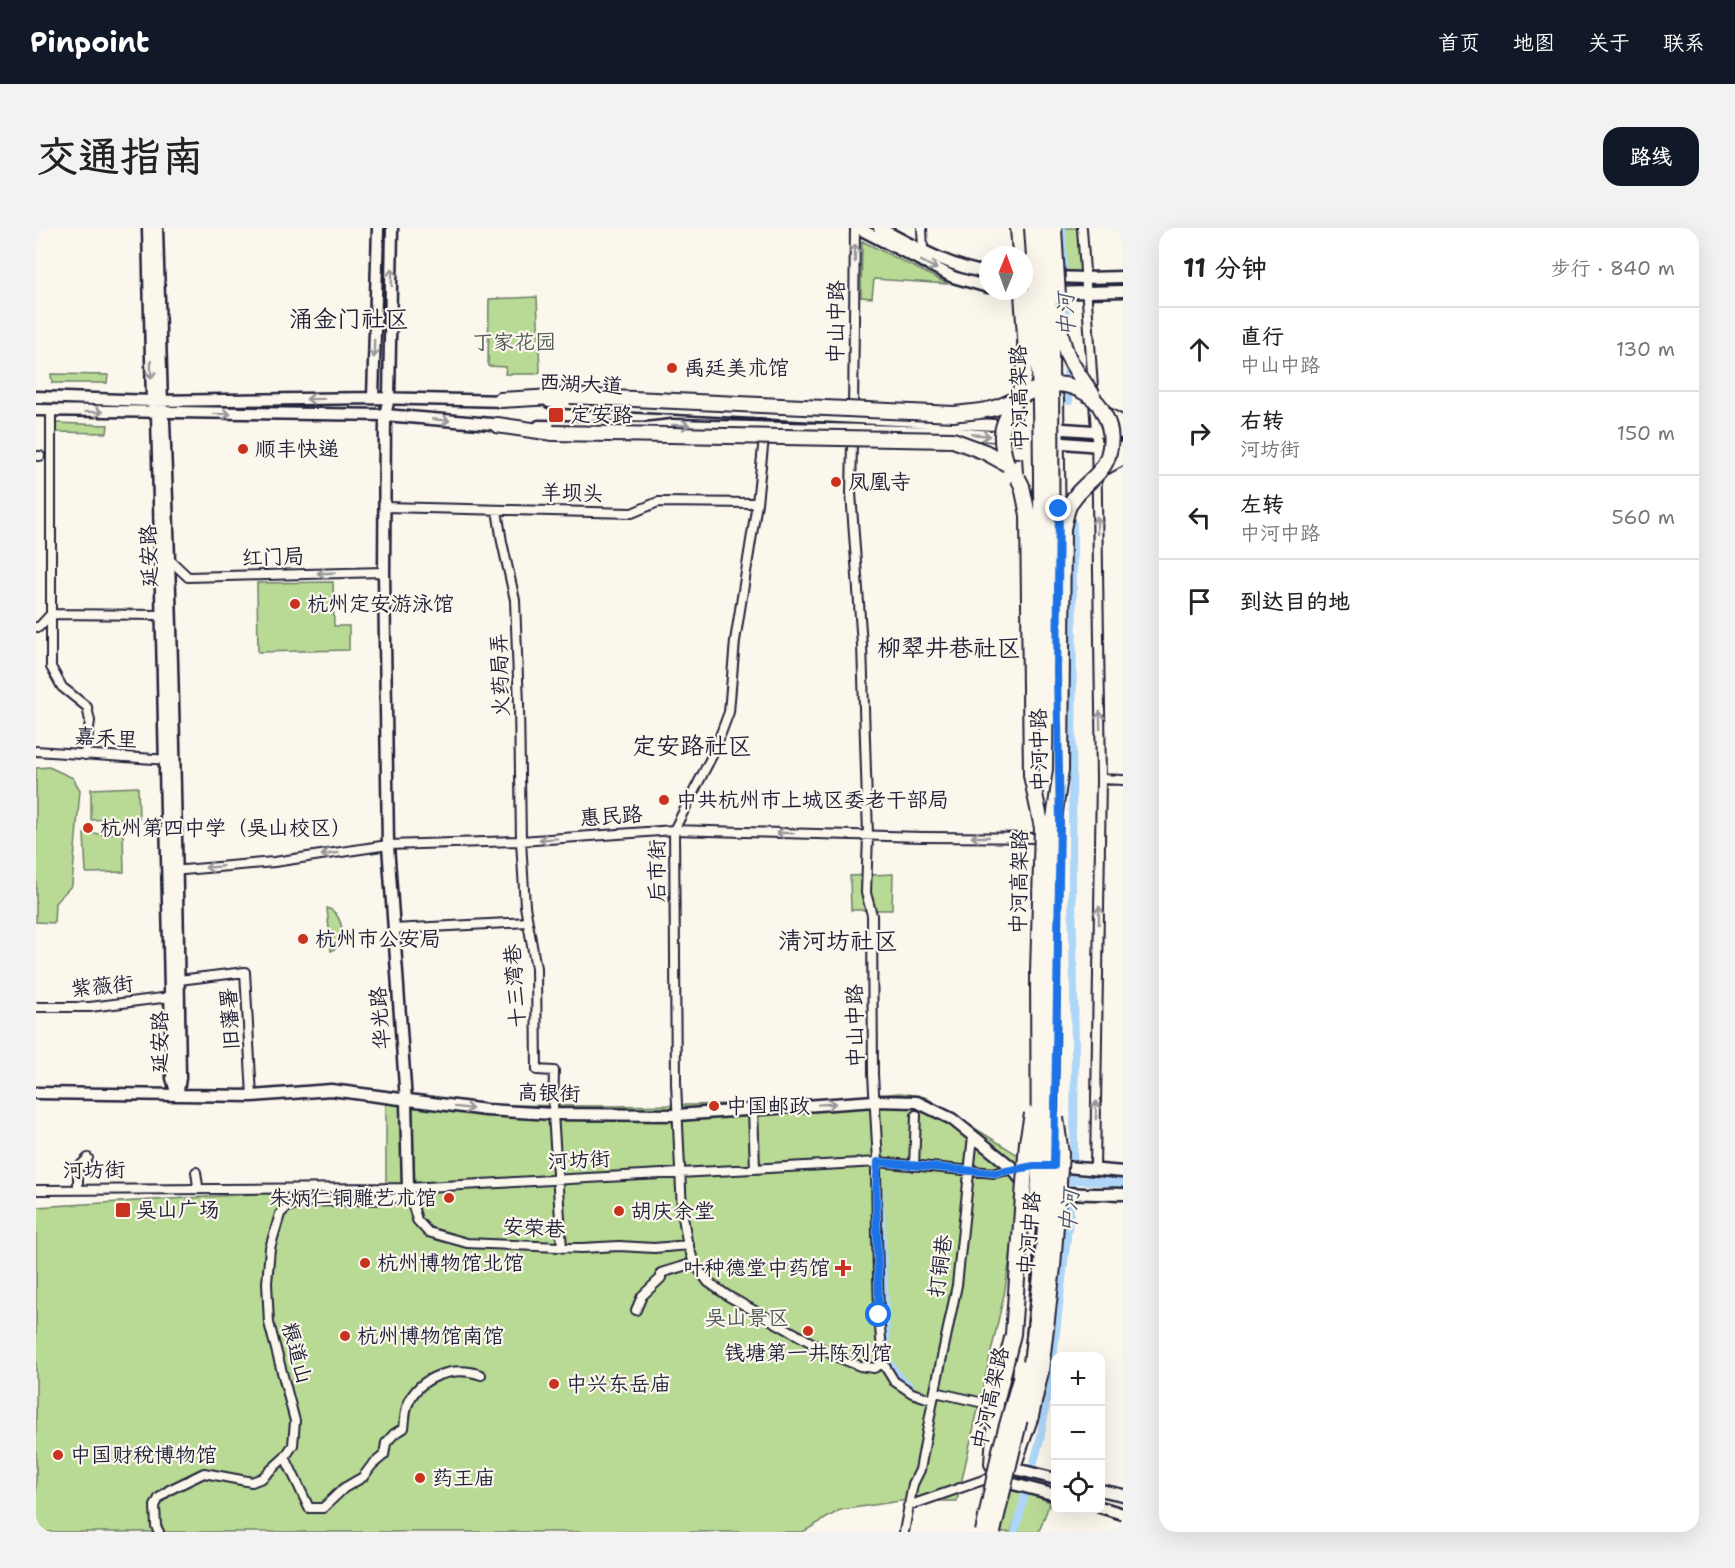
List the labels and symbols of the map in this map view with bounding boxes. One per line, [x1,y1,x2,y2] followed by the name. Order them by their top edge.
[849,244,861,264] one-way arrow
[979,246,1033,300] north arrow
[919,260,937,271] one-way arrow
[386,267,398,287] one-way arrow
[821,280,851,364] street label: 中山中路
[1051,290,1081,338] water label: 中河
[289,303,409,335] district label: 涌金门社区
[472,328,556,356] park label: 丁家花园
[369,339,380,359] one-way arrow
[1004,344,1034,450] street label: 中河高架路
[684,354,789,382] place label: 禹廷美术馆
[145,360,157,380] one-way arrow
[665,361,679,375] marker: 禹廷美术馆
[538,368,624,400] street label: 西湖大道
[305,393,325,405] one-way arrow
[570,401,633,429] place label: 定安路
[84,406,104,417] one-way arrow
[547,406,565,424] marker: 定安路
[212,408,232,419] one-way arrow
[431,415,451,426] one-way arrow
[671,419,691,431] one-way arrow
[970,430,990,441] one-way arrow
[255,435,339,463] place label: 顺丰快递
[236,442,250,456] marker: 顺丰快递
[848,468,911,496] place label: 凤凰寺
[829,475,843,489] marker: 凤凰寺
[540,478,604,508] street label: 羊坝头
[1045,495,1071,521] route end
[1091,516,1103,536] one-way arrow
[134,524,164,588] street label: 延安路
[241,542,305,572] street label: 红门局
[316,568,336,579] one-way arrow
[307,590,454,618] place label: 杭州定安游泳馆
[288,597,302,611] marker: 杭州定安游泳馆
[877,632,1021,664] district label: 柳翠井巷社区
[485,633,515,717] street label: 火药局弄
[1024,708,1054,792] street label: 中河中路
[1094,711,1106,731] one-way arrow
[74,722,138,754] street label: 嘉禾里
[632,730,752,762] district label: 定安路社区
[676,786,949,814] place label: 中共杭州市上城区委老干部局
[657,793,671,807] marker: 中共杭州市上城区委老干部局
[579,800,643,832] street label: 惠民路
[100,814,352,842] place label: 杭州第四中学（吴山校区）
[81,821,95,835] marker: 杭州第四中学（吴山校区）
[775,827,795,839] one-way arrow
[1004,829,1034,935] street label: 中河高架路
[970,831,990,843] one-way arrow
[539,834,559,845] one-way arrow
[643,840,671,903] street label: 后市街
[321,848,341,859] one-way arrow
[205,862,225,873] one-way arrow
[1093,906,1105,926] one-way arrow
[315,925,441,953] place label: 杭州市公安局
[778,925,898,957] district label: 清河坊社区
[296,932,310,946] marker: 杭州市公安局
[498,943,532,1029] street label: 十三湾巷
[69,969,135,1003] street label: 紫薇街
[840,984,870,1068] street label: 中山中路
[364,986,396,1050] street label: 华光路
[214,987,246,1051] street label: 旧藩署
[146,1011,174,1074] street label: 延安路
[517,1078,581,1108] street label: 高银街
[726,1092,810,1120] place label: 中国邮政
[816,1098,836,1109] one-way arrow
[707,1099,721,1113] marker: 中国邮政
[1090,1101,1101,1121] one-way arrow
[454,1103,474,1114] one-way arrow
[547,1144,611,1176] street label: 河坊街
[62,1155,126,1185] street label: 河坊街
[269,1184,437,1212] place label: 朱炳仁铜雕艺术馆
[1053,1185,1086,1234] water label: 中河
[1011,1190,1047,1276] street label: 中河中路
[442,1191,456,1205] marker: 朱炳仁铜雕艺术馆
[136,1196,220,1224] place label: 吴山广场
[631,1197,715,1225] place label: 胡庆余堂
[114,1201,132,1219] marker: 吴山广场
[612,1204,626,1218] marker: 胡庆余堂
[502,1212,566,1244] street label: 安荣巷
[922,1233,958,1299] street label: 打铜巷
[377,1249,524,1277] place label: 杭州博物馆北馆
[683,1254,830,1282] place label: 叶种德堂中药馆
[358,1256,372,1270] marker: 杭州博物馆北馆
[834,1259,852,1277] marker: 叶种德堂中药馆
[865,1301,891,1327] route start
[705,1304,789,1332] park label: 吴山景区
[275,1319,319,1387] street label: 粮道山
[357,1322,504,1350] place label: 杭州博物馆南馆
[801,1324,815,1338] marker: 钱塘第一井陈列馆
[338,1329,352,1343] marker: 杭州博物馆南馆
[724,1339,892,1367] place label: 钱塘第一井陈列馆
[965,1344,1015,1452] street label: 中河高架路
[566,1370,671,1398] place label: 中兴东岳庙
[547,1377,561,1391] marker: 中兴东岳庙
[70,1441,217,1469] place label: 中国财税博物馆
[51,1448,65,1462] marker: 中国财税博物馆
[432,1464,495,1492] place label: 药王庙
[413,1471,427,1485] marker: 药王庙

